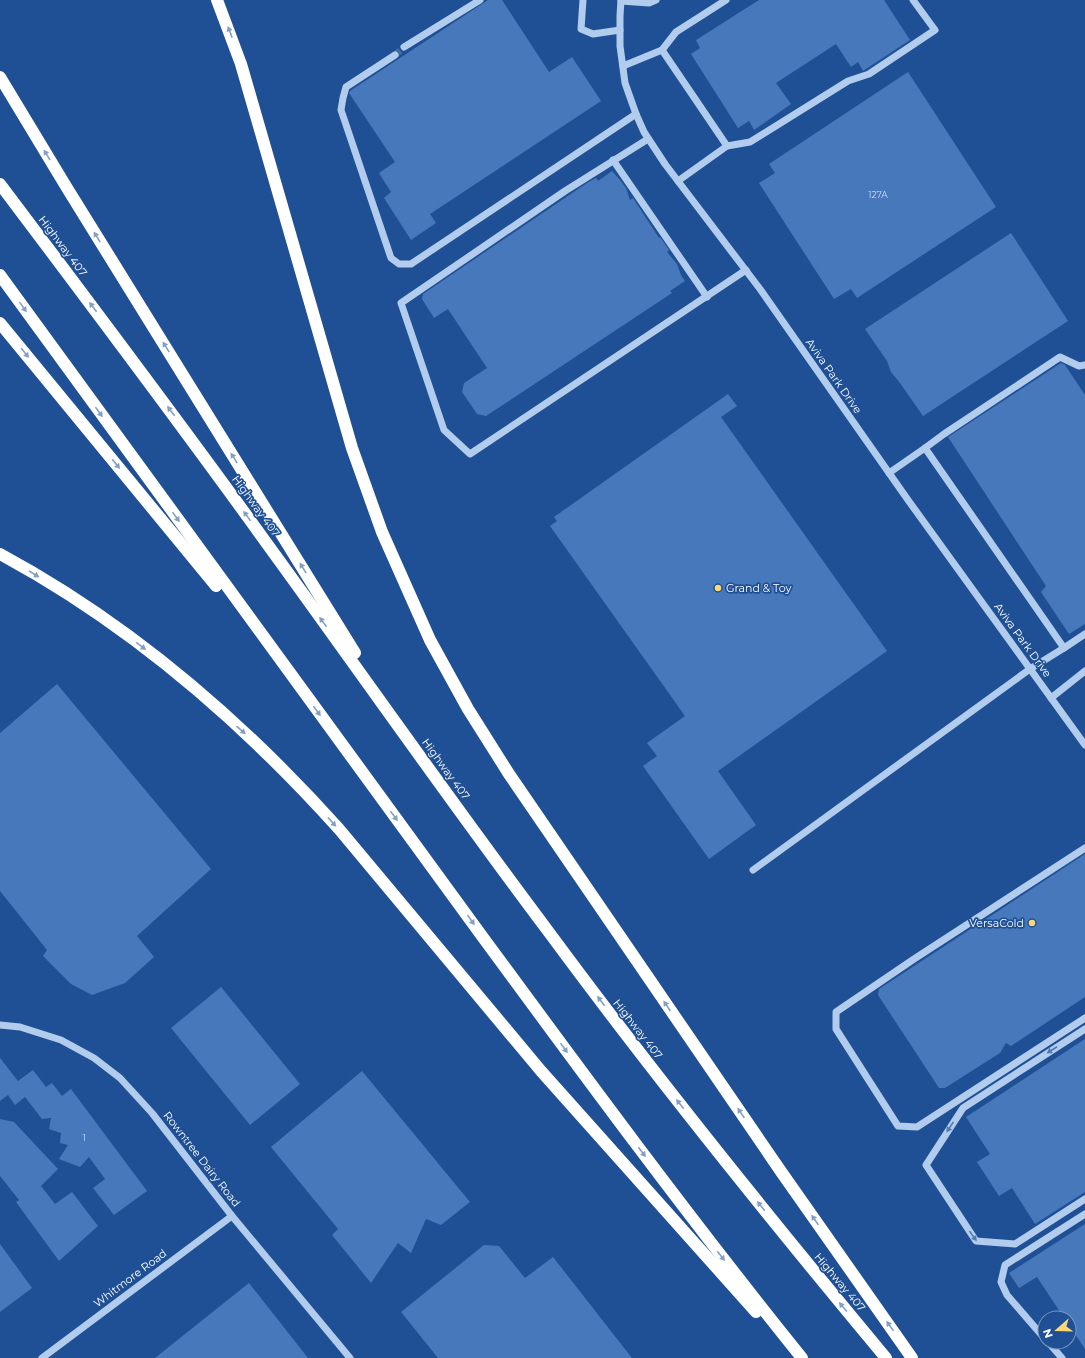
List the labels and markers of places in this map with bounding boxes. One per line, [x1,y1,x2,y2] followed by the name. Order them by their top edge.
[726,581,791,595] place label: Grand & Toy
[713,583,723,593] marker: Grand & Toy
[969,916,1024,930] place label: VersaCold
[1027,918,1037,928] marker: VersaCold

